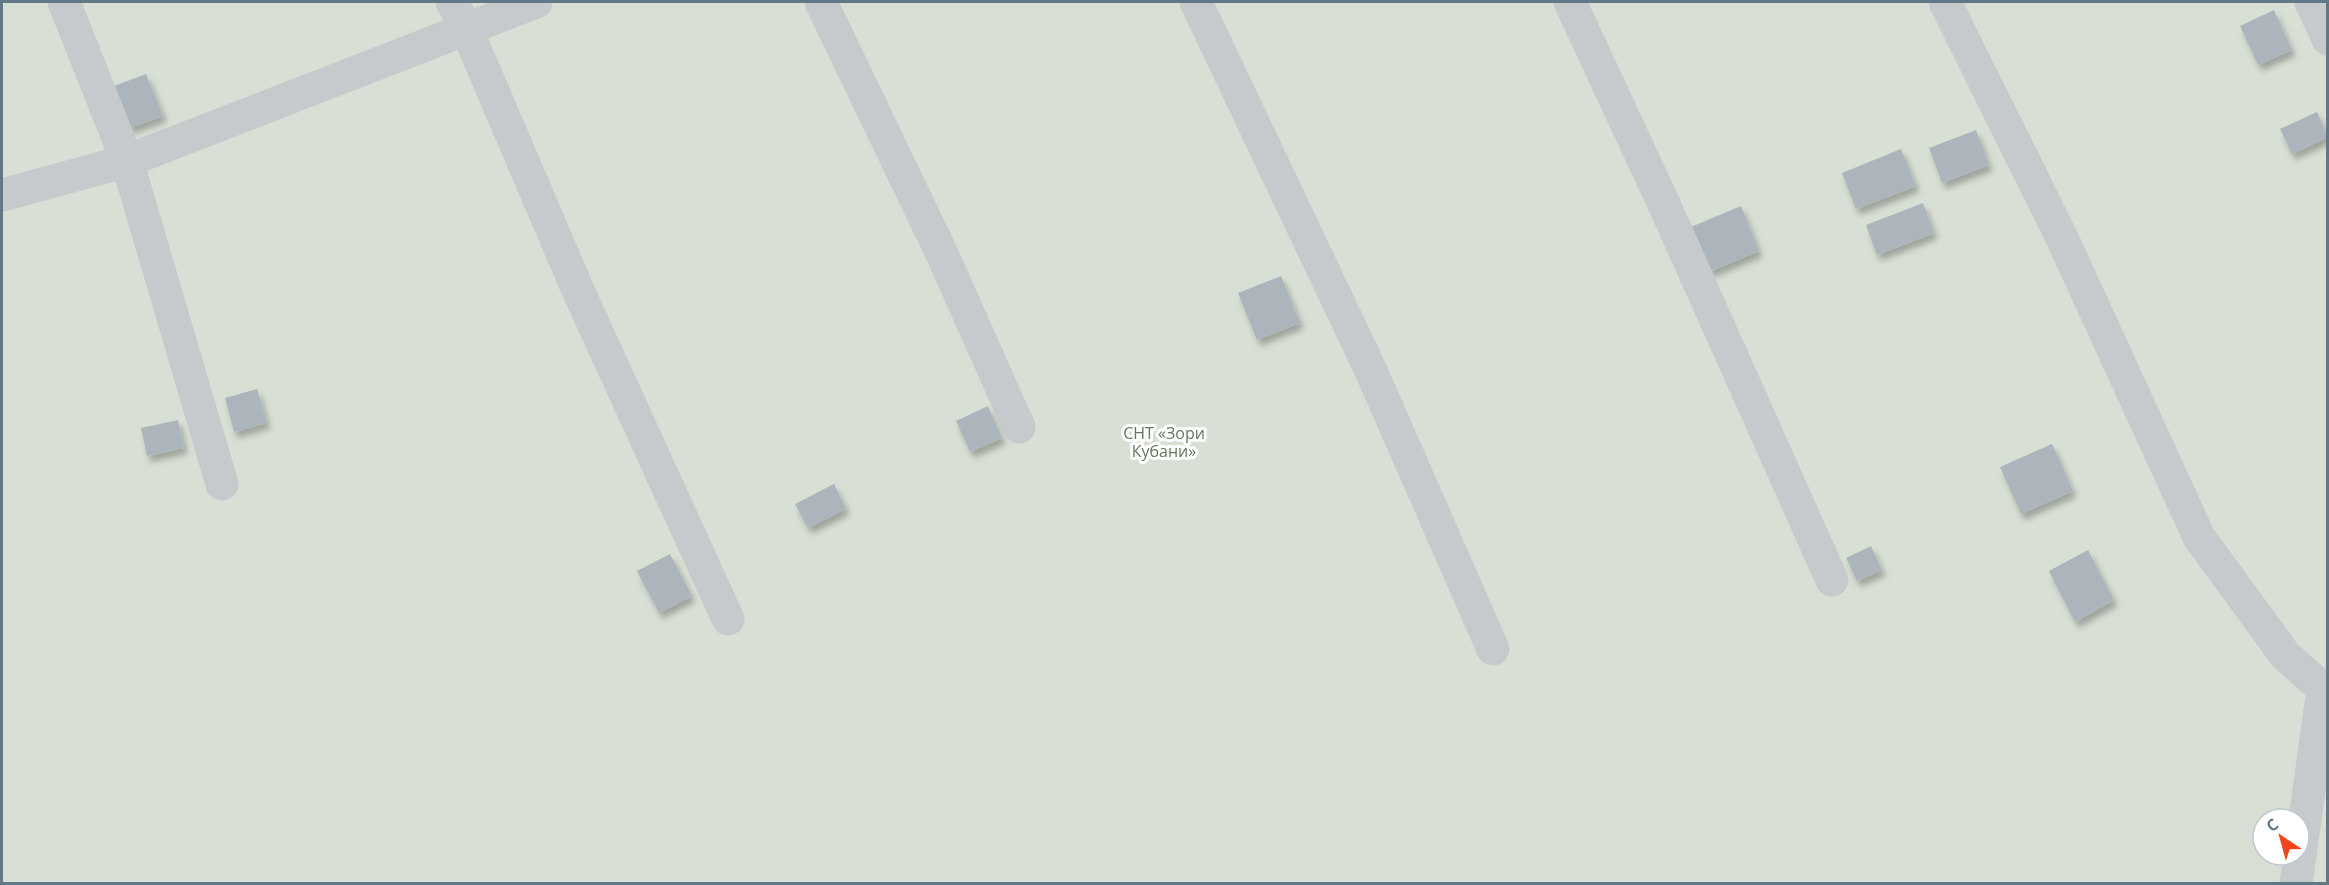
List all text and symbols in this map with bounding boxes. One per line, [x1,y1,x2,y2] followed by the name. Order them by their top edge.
[1123,422,1205,462] park label: СНТ «Зори Кубани»
[2251,807,2311,867] north arrow
[2262,813,2283,837] text: С

